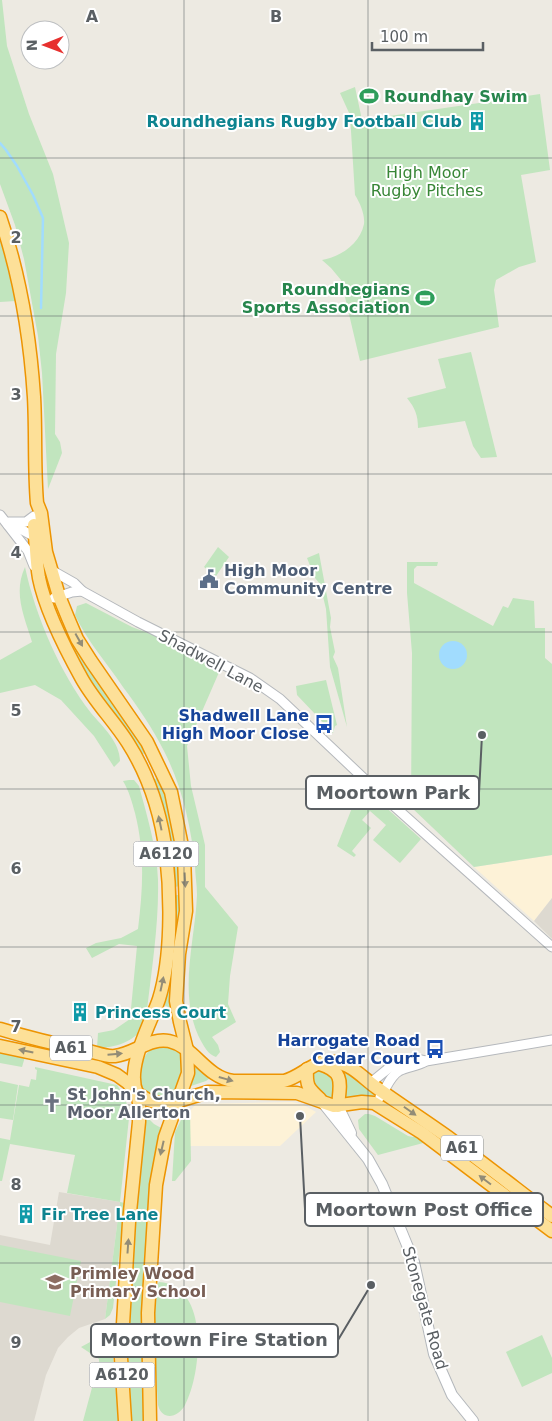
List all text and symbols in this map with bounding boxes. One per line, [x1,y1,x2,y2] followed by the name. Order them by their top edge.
[86,7,99,26] text: A
[270,7,282,26] text: B
[20,20,70,70] north arrow
[372,20,483,52] scale bar
[380,28,428,46] text: 100 m
[24,39,40,51] text: N
[358,85,380,107] sports icon: Roundhay Swim
[384,87,528,106] place label: Roundhay Swim
[466,110,488,132] building icon: Roundhegians Rugby Football Club
[147,112,462,131] place label: Roundhegians Rugby Football Club
[371,163,483,200] park label: High Moor Rugby Pitches
[10,228,22,247] text: 2
[242,280,410,317] place label: Roundhegians Sports Association
[414,287,436,309] sports icon: Roundhegians Sports Association
[10,385,22,404] text: 3
[10,543,22,562] text: 4
[224,561,393,598] place label: High Moor Community Centre
[198,568,220,590] public building icon: High Moor Community Centre
[155,625,267,697] street label: Shadwell Lane
[74,634,83,647] one-way arrow
[10,701,22,720] text: 5
[162,706,309,743] place label: Shadwell Lane High Moor Close
[313,713,335,735] bus stop icon: Shadwell Lane High Moor Close
[306,776,479,809] callout: Moortown Park
[316,782,471,803] text: Moortown Park
[156,815,164,830] one-way arrow
[134,842,198,866] road number: A6120
[10,859,22,878] text: 6
[182,872,190,888] one-way arrow
[158,977,166,992] one-way arrow
[69,1001,91,1023] building icon: Princess Court
[95,1003,226,1022] place label: Princess Court
[10,1017,22,1036] text: 7
[277,1031,420,1068] place label: Harrogate Road Cedar Court
[50,1036,92,1060] road number: A61
[424,1038,446,1060] bus stop icon: Harrogate Road Cedar Court
[18,1047,33,1055] one-way arrow
[108,1050,124,1058] one-way arrow
[218,1075,233,1083] one-way arrow
[67,1085,221,1122] place label: St John's Church, Moor Allerton
[41,1092,63,1114] church icon: St John's Church, Moor Allerton
[403,1106,417,1116] one-way arrow
[441,1136,483,1160] road number: A61
[158,1140,166,1155] one-way arrow
[10,1175,22,1194] text: 8
[478,1175,492,1185] one-way arrow
[305,1193,543,1226] callout: Moortown Post Office
[315,1199,533,1220] text: Moortown Post Office
[15,1203,37,1225] building icon: Fir Tree Lane
[41,1205,159,1224] place label: Fir Tree Lane
[124,1238,132,1254] one-way arrow
[398,1244,452,1372] street label: Stonegate Road
[70,1264,206,1301] place label: Primley Wood Primary School
[44,1271,66,1293] school or university icon: Primley Wood Primary School
[91,1324,338,1357] callout: Moortown Fire Station
[100,1329,328,1350] text: Moortown Fire Station
[10,1333,22,1352] text: 9
[90,1362,154,1388] road number: A6120

